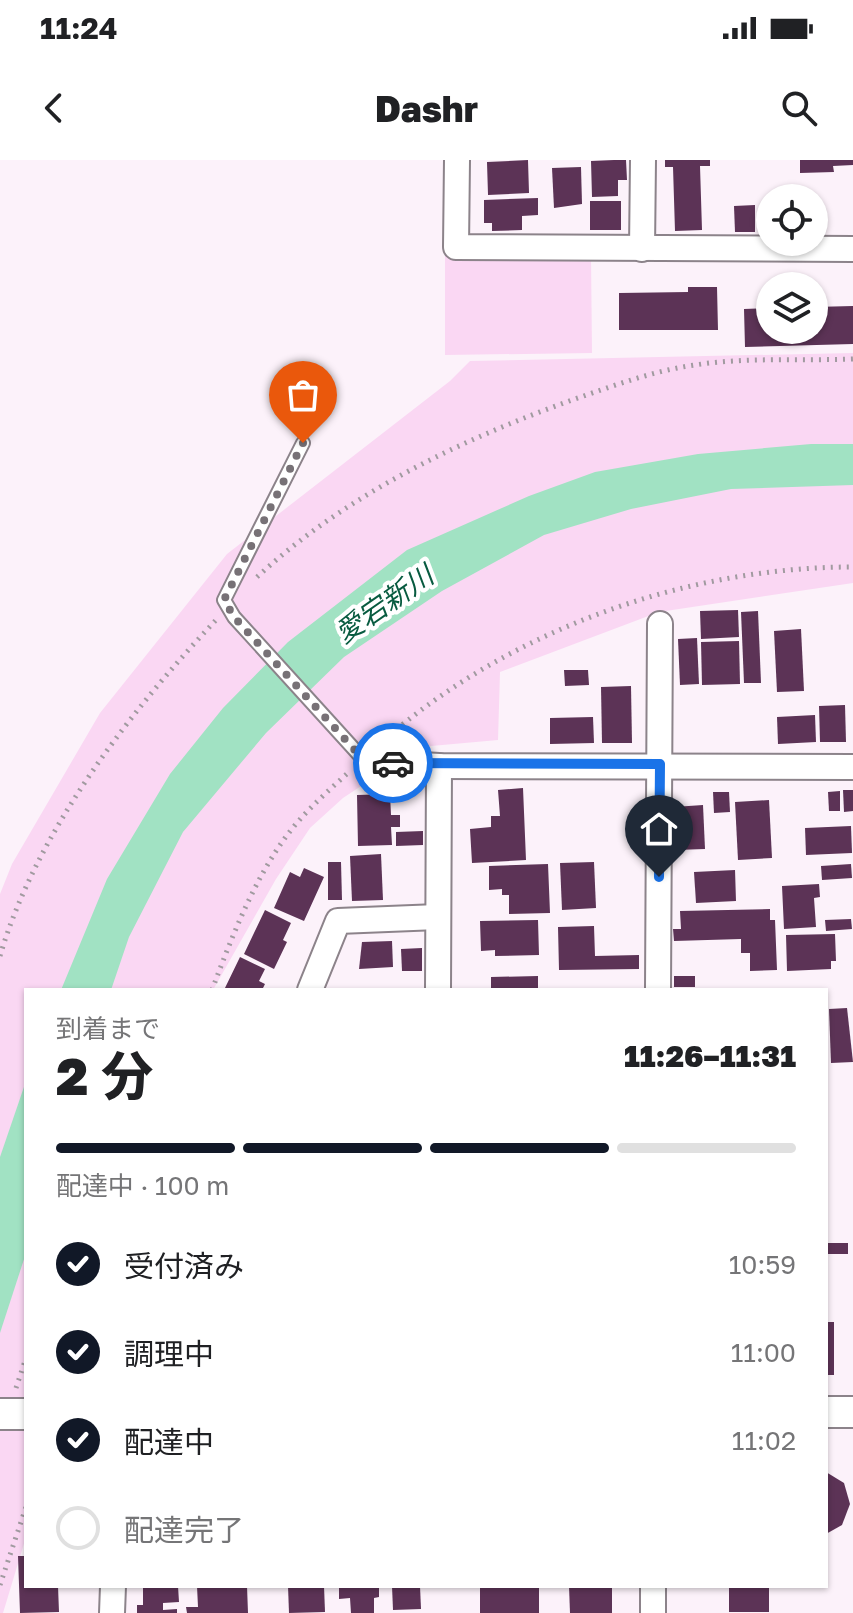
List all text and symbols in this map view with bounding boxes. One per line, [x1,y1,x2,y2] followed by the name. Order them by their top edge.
[40,10,118,46] text: 11:24
[32,86,76,130] icon: back
[777,86,821,130] icon: search
[375,87,478,130] text: Dashr
[756,184,828,344] map controls
[756,184,828,256] button: locate
[756,272,828,344] button: layers
[269,361,337,443] pin
[281,373,325,417] icon: bag
[328,556,442,649] water label: 愛宕新川
[353,723,433,803] courier
[371,741,415,785] icon: car
[625,795,693,877] pin
[637,807,681,851] icon: home
[56,1013,160,1044] text: 到着まで
[624,1038,796,1074] text: 11:26–11:31
[56,1044,153,1106] text: 2 分
[56,1170,229,1201] text: 配達中 · 100 m
[56,1242,100,1286] icon: check
[124,1248,244,1284] text: 受付済み
[729,1249,796,1280] text: 10:59
[56,1330,100,1374] icon: check
[124,1336,214,1372] text: 調理中
[731,1337,796,1368] text: 11:00
[56,1418,100,1462] icon: check
[124,1424,214,1460] text: 配達中
[732,1425,796,1456] text: 11:02
[124,1512,244,1548] text: 配達完了

